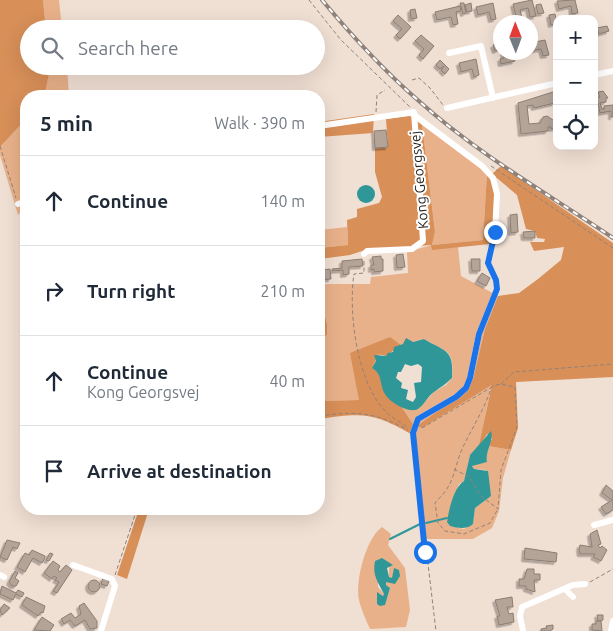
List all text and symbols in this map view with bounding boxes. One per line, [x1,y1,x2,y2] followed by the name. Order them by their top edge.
[493,15,538,60] north arrow
[553,15,598,150] map controls
[553,15,598,60] button: +
[20,20,325,75] search box
[38,34,66,62] icon: search
[78,37,178,59] text: Search here
[553,60,598,105] button: −
[553,105,598,150] button: locate
[40,111,93,135] text: 5 min
[214,114,305,132] text: Walk · 390 m
[407,130,431,230] street label: Kong Georgsvej
[40,187,68,215] icon: ahead
[87,190,168,212] text: Continue
[260,192,305,210] text: 140 m
[484,221,507,244] route end
[40,277,68,305] icon: right
[87,280,175,302] text: Turn right
[260,282,305,300] text: 210 m
[87,361,168,383] text: Continue
[40,367,68,395] icon: ahead
[269,372,305,390] text: 40 m
[87,383,199,401] text: Kong Georgsvej
[40,457,68,485] icon: arrive
[87,460,272,482] text: Arrive at destination
[414,541,437,564] route start

